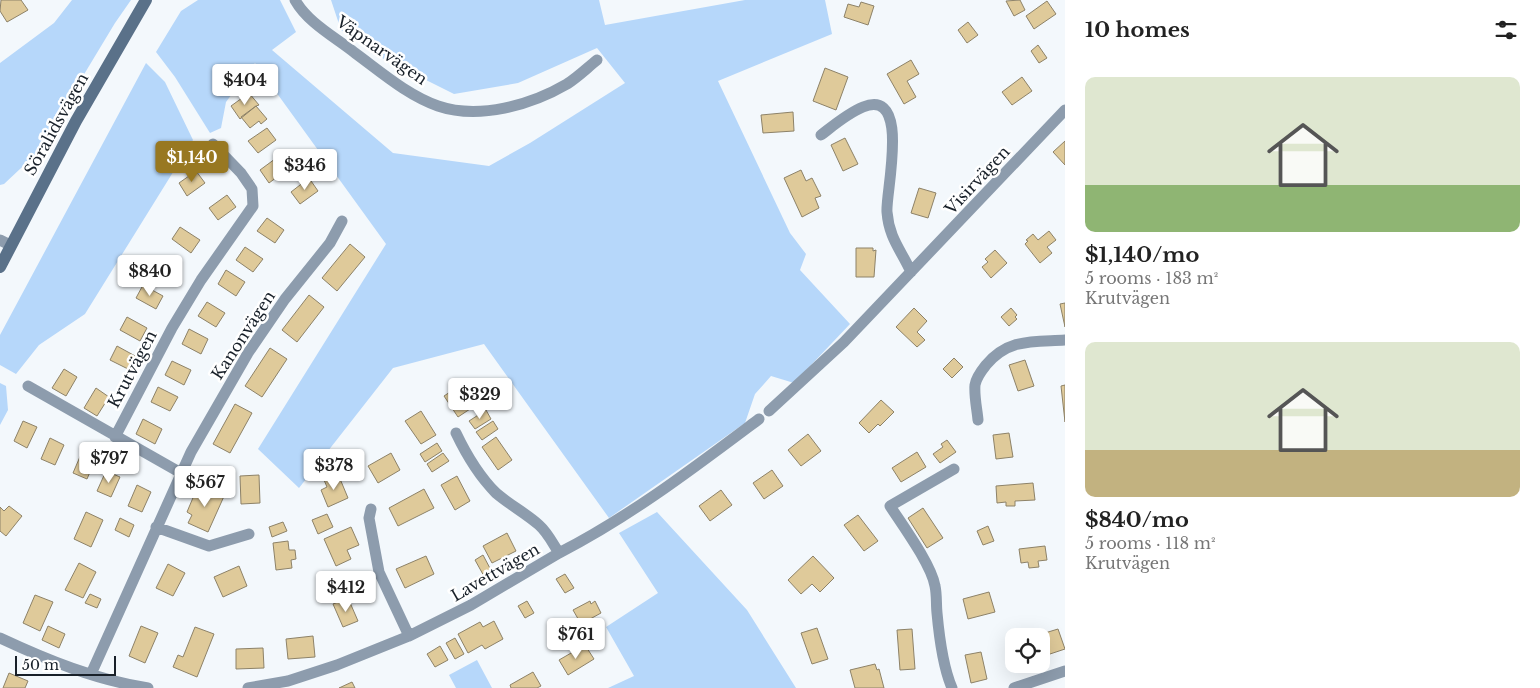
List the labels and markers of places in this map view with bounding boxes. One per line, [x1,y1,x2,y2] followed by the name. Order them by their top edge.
[215,64,275,106] pin: $404
[151,140,233,183] pin: $1,140
[275,148,335,191] pin: $346
[120,254,180,297] pin: $840
[450,378,510,420] pin: $329
[79,442,139,484] pin: $797
[304,448,364,491] pin: $378
[175,466,235,508] pin: $567
[316,570,376,613] pin: $412
[546,618,606,660] pin: $761

